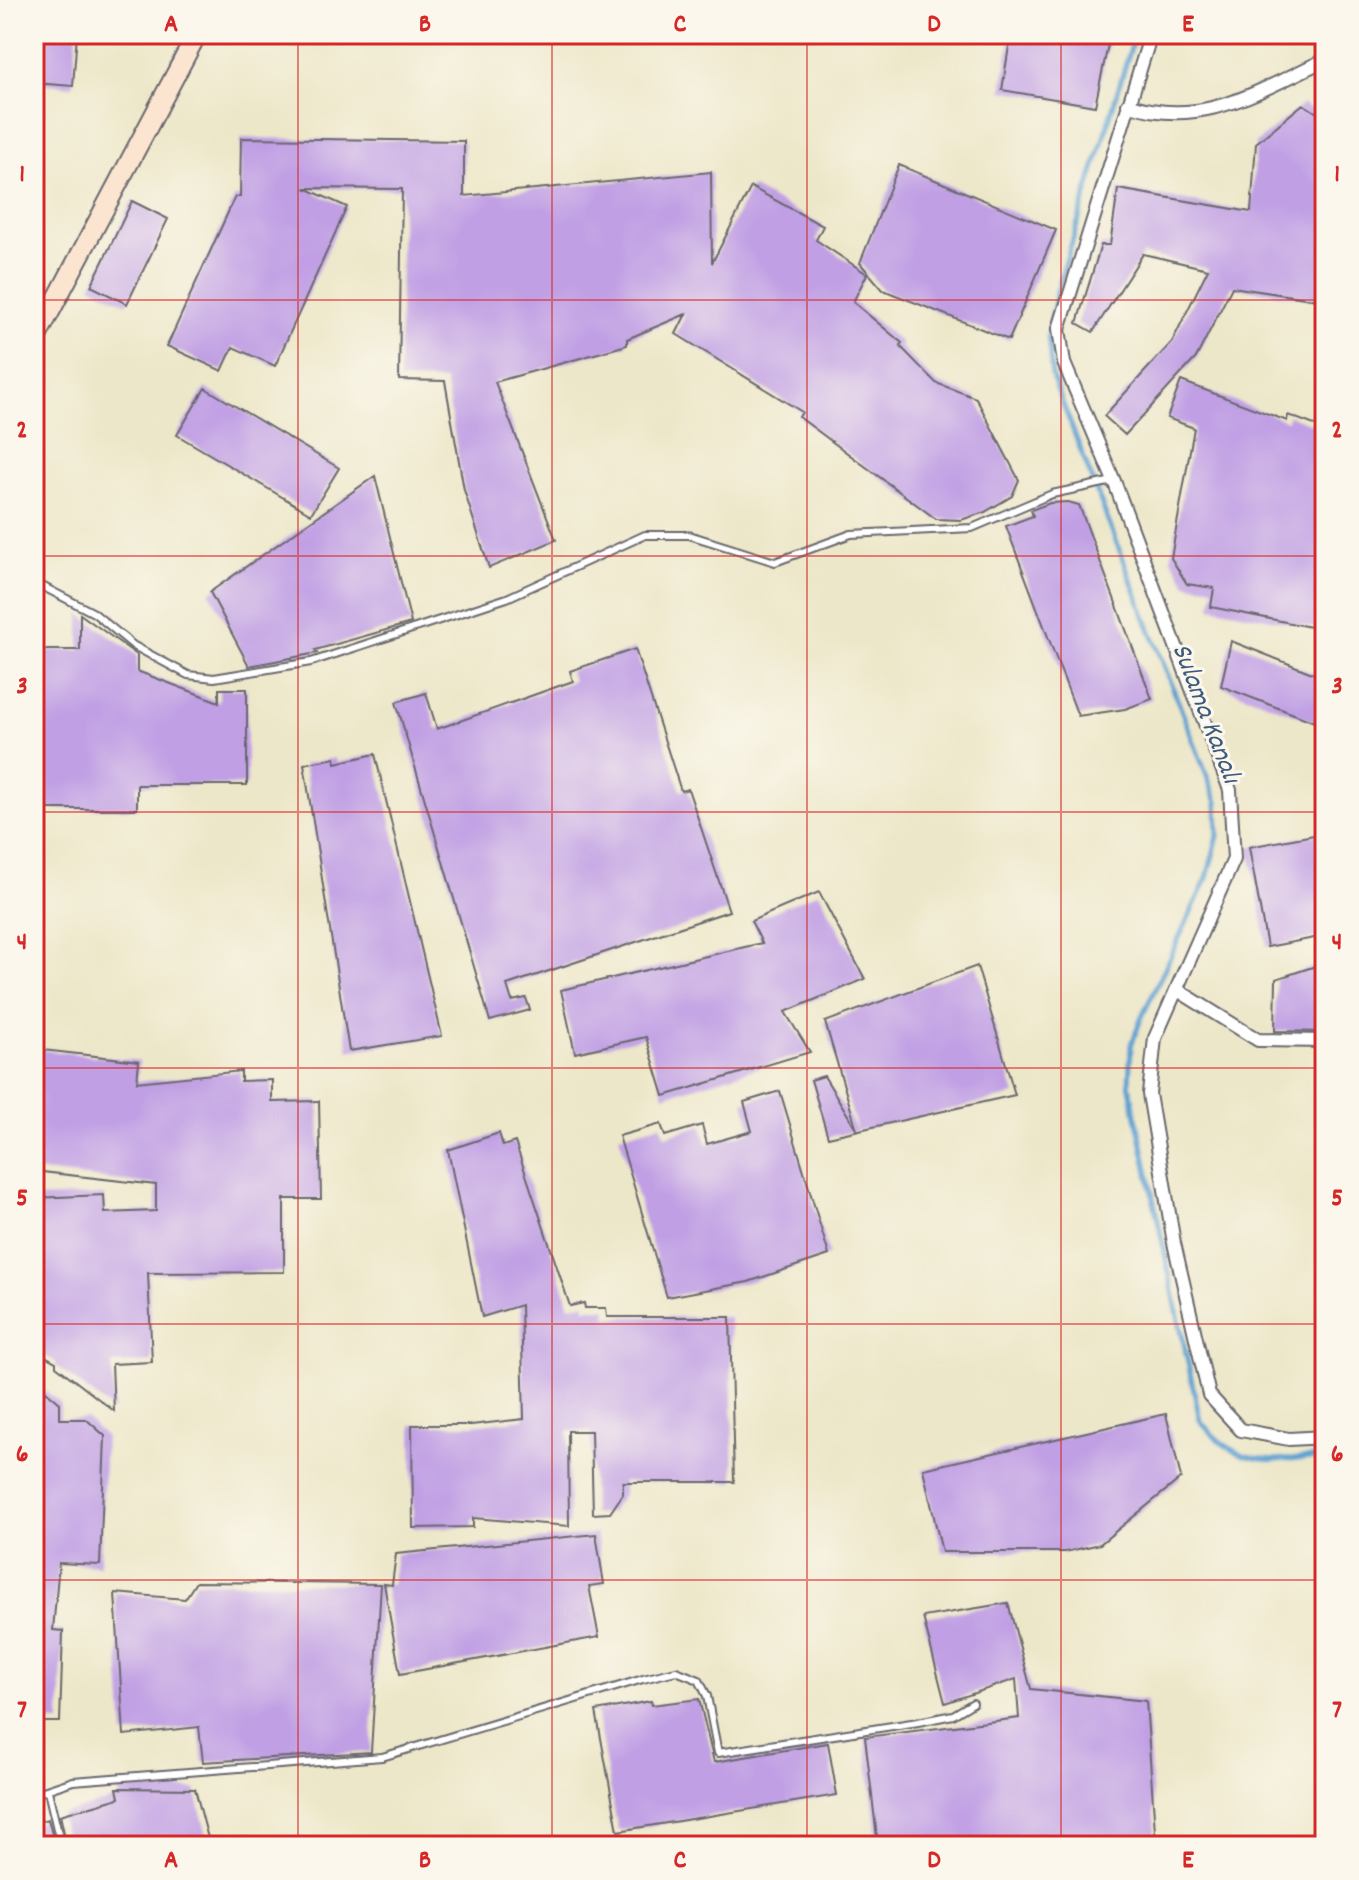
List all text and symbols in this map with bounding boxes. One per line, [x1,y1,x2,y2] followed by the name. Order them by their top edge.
[164,7,178,44] text: A
[419,7,431,44] text: B
[674,7,687,44] text: C
[927,7,941,44] text: D
[1182,7,1194,44] text: E
[19,157,25,194] text: 1
[1334,157,1340,194] text: 1
[16,413,28,450] text: 2
[1331,413,1343,450] text: 2
[1159,638,1250,791] water label: Sulama Kanalı
[16,669,28,706] text: 3
[1331,669,1343,706] text: 3
[17,925,27,962] text: 4
[1332,925,1342,962] text: 4
[16,1181,28,1218] text: 5
[1331,1181,1343,1218] text: 5
[16,1437,28,1474] text: 6
[1331,1437,1343,1474] text: 6
[17,1693,27,1730] text: 7
[1332,1693,1342,1730] text: 7
[164,1843,178,1880] text: A
[419,1843,431,1880] text: B
[674,1843,687,1880] text: C
[927,1843,941,1880] text: D
[1182,1843,1194,1880] text: E

